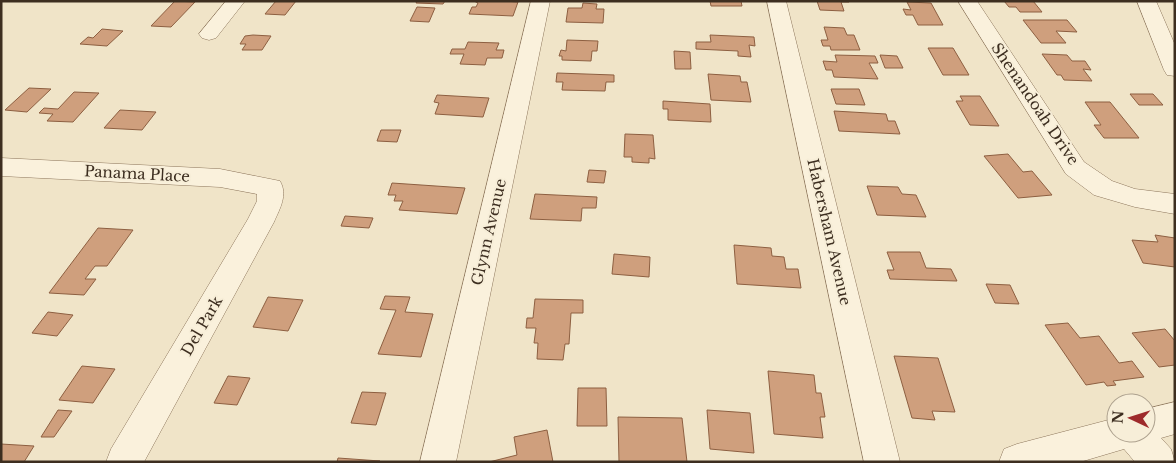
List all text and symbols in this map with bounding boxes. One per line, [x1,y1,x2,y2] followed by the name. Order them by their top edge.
[987,39,1083,168] street label: Shenandoah Drive
[803,157,856,307] street label: Habersham Avenue
[84,161,190,186] street label: Panama Place
[467,177,510,287] street label: Glynn Avenue
[177,292,227,359] street label: Del Park
[1106,393,1156,443] north arrow
[1109,410,1127,424] text: N

